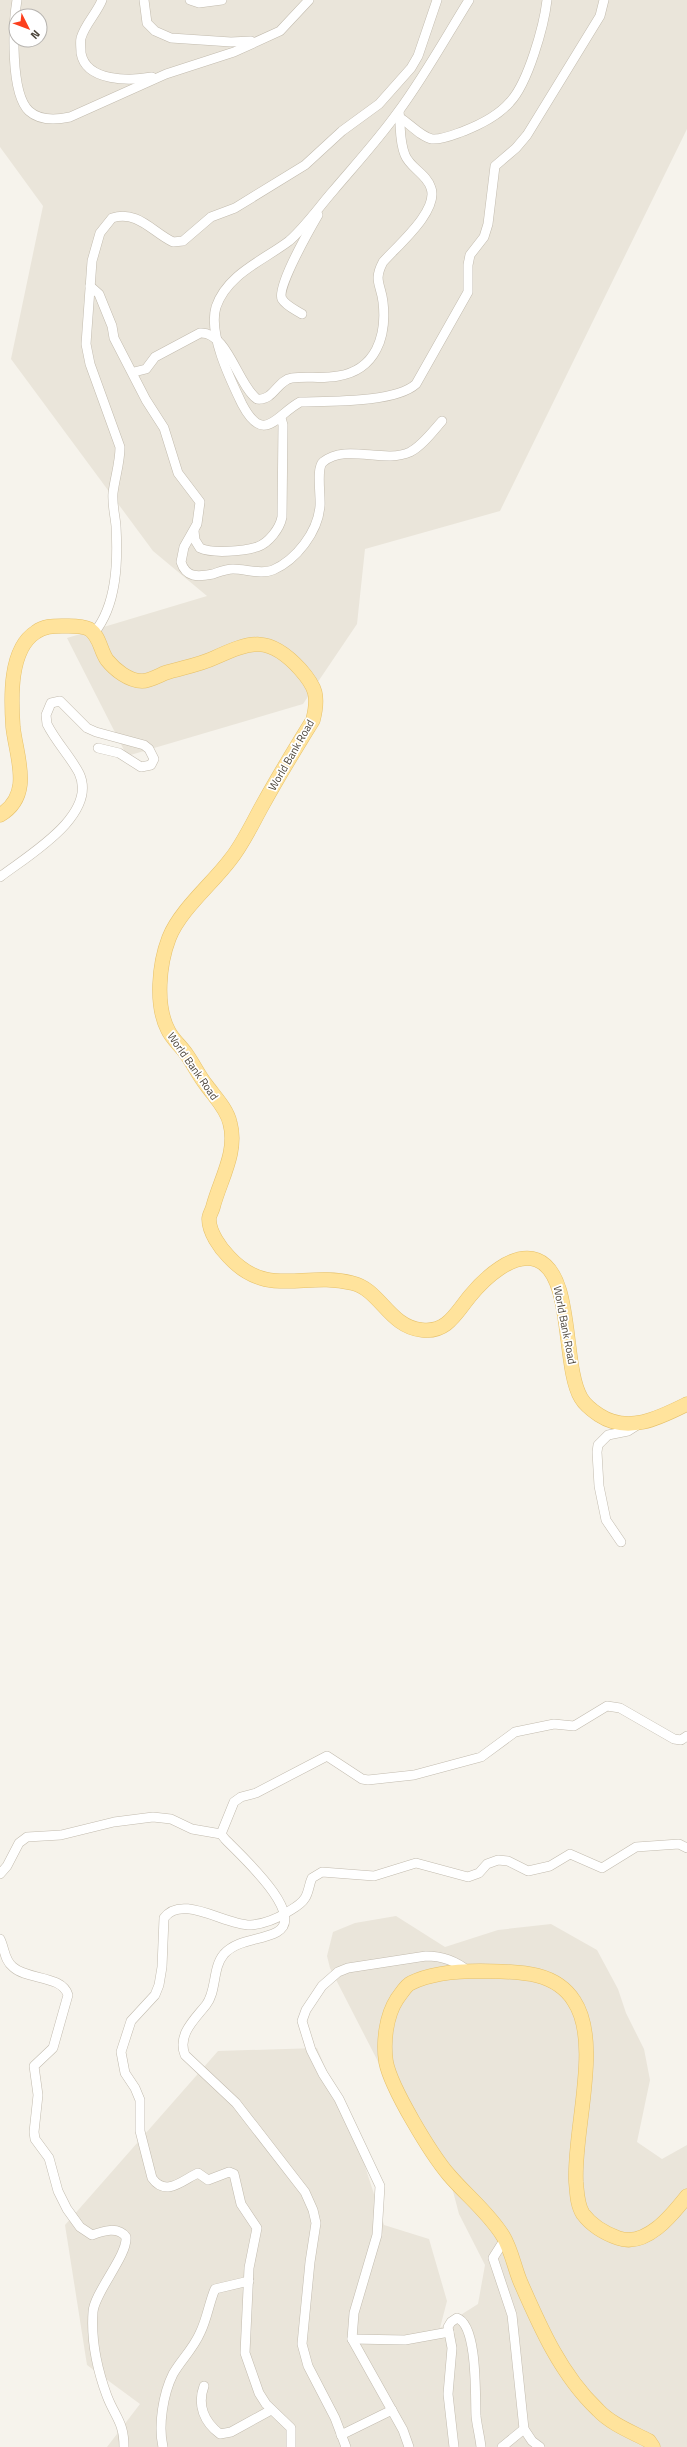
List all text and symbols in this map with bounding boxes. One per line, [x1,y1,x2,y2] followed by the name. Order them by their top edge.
[8,8,48,48] north arrow
[27,27,44,43] text: N
[264,716,318,793] street label: World Bank Road
[164,1029,222,1103] street label: World Bank Road
[550,1284,580,1366] street label: World Bank Road

